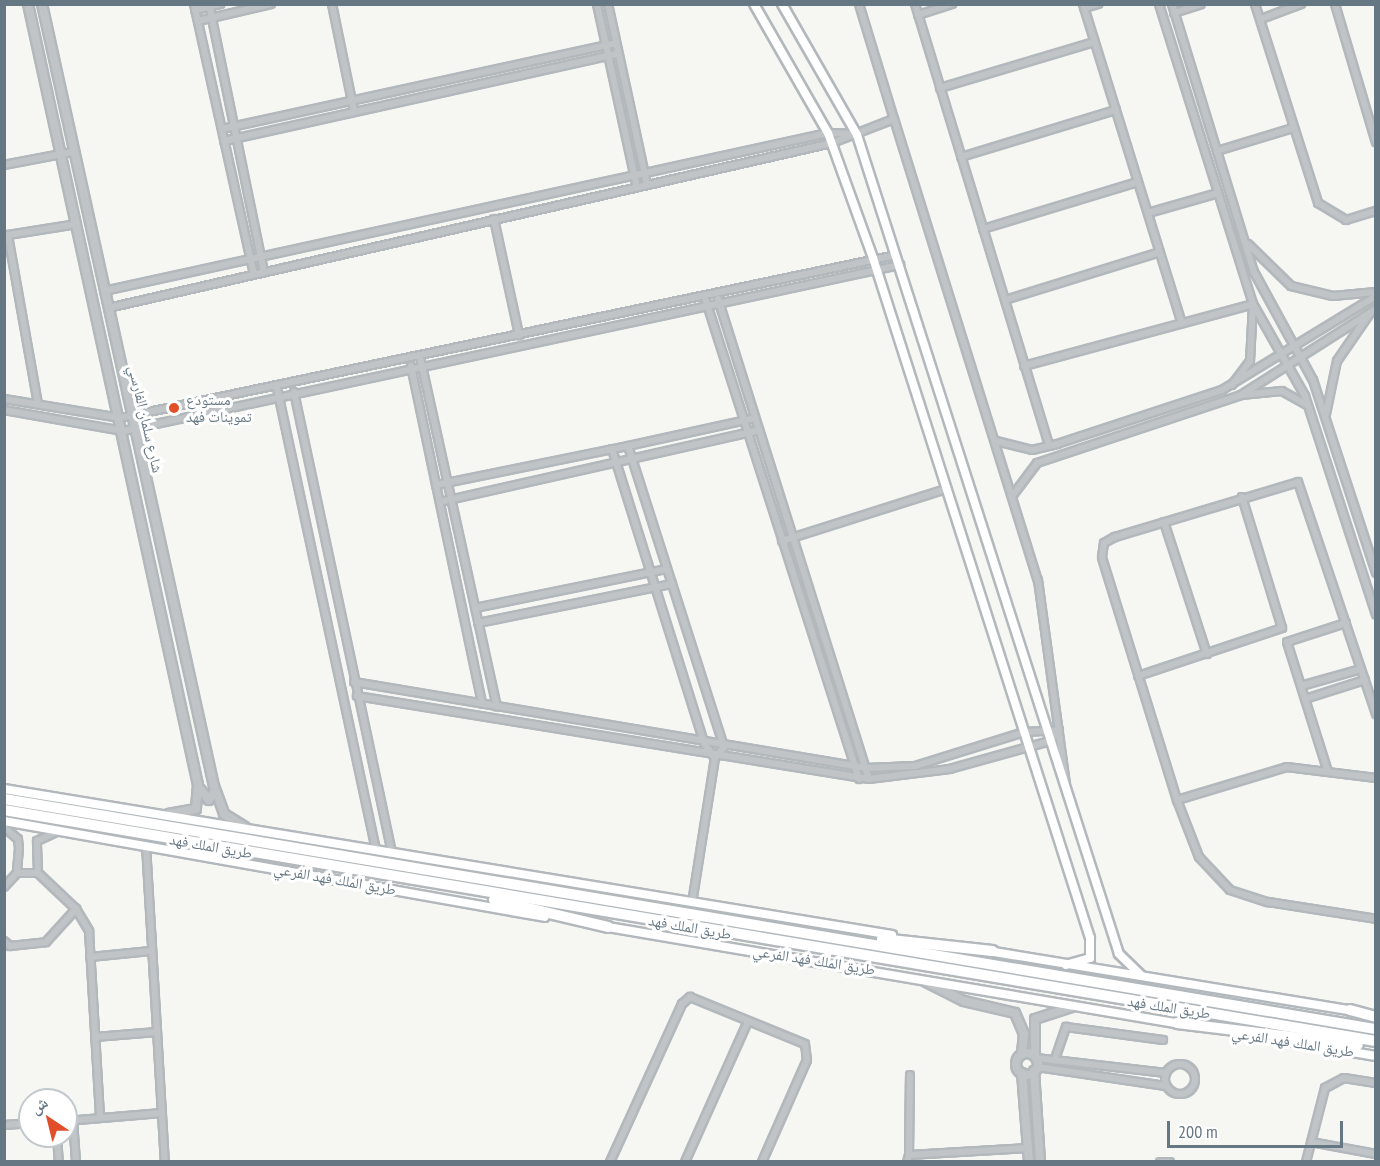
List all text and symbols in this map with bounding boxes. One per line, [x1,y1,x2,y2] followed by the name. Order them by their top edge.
[125,364,167,474] street label: شارع سلمان الفارسي
[186,390,252,425] place label: مستودع تموينات فهد
[167,401,181,415] marker: مستودع تموينات فهد
[168,830,254,862] street label: طريق الملك فهد
[273,859,397,899] street label: طريق الملك فهد الفرعي
[647,911,733,943] street label: طريق الملك فهد
[752,941,876,979] street label: طريق الملك فهد الفرعي
[1126,992,1212,1022] street label: طريق الملك فهد
[1231,1023,1355,1061] street label: طريق الملك فهد الفرعي
[18,1088,78,1148] north arrow
[26,1092,52,1118] text: ش
[1170,1109,1346,1147] scale bar
[1178,1120,1218,1143] text: 200 m

